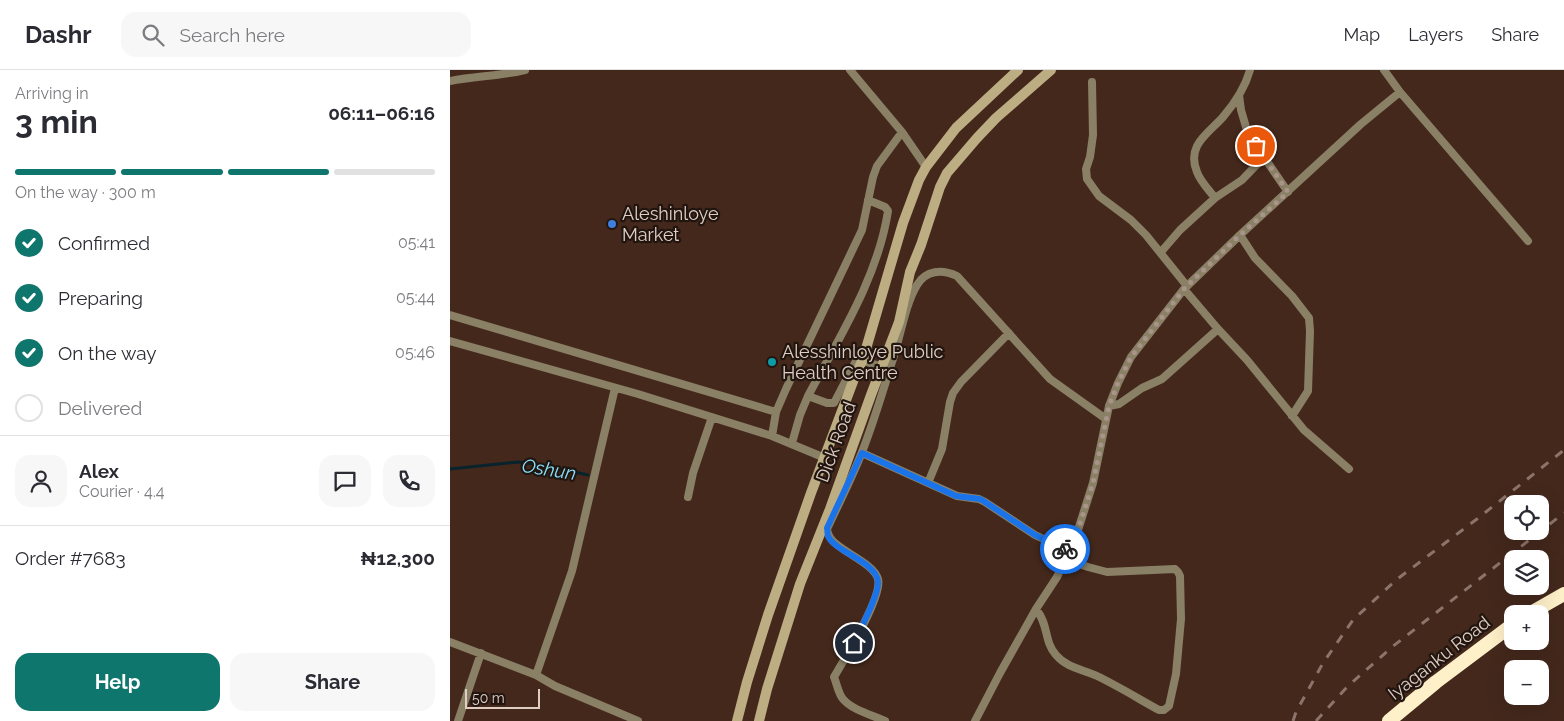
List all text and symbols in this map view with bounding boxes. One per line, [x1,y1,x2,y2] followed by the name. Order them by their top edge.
[121,12,471,57] search box
[25,20,91,49] text: Dashr
[139,21,167,49] icon: search
[179,24,285,46] text: Search here
[1344,24,1380,45] text: Map
[1408,24,1463,45] text: Layers
[1491,24,1539,45] text: Share
[15,84,89,103] text: Arriving in
[328,102,435,124] text: 06:11–06:16
[15,103,98,140] text: 3 min
[1235,125,1277,167] pin
[1242,132,1270,160] icon: bag
[15,183,156,202] text: On the way · 300 m
[622,203,719,245] place label: Aleshinloye Market
[606,218,618,230] marker: Aleshinloye Market
[15,229,43,257] icon: check
[58,232,150,254] text: Confirmed
[398,233,435,252] text: 05:41
[15,284,43,312] icon: check
[58,287,143,309] text: Preparing
[396,288,435,307] text: 05:44
[15,339,43,367] icon: check
[782,341,944,383] place label: Alesshinloye Public Health Centre
[58,342,157,364] text: On the way
[395,343,435,362] text: 05:46
[766,356,778,368] marker: Alesshinloye Public Health Centre
[58,397,142,419] text: Delivered
[811,399,860,485] street label: Dick Road
[520,454,578,484] water label: Oshun
[15,455,67,507] button: person
[319,455,371,507] button: chat
[383,455,435,507] button: phone
[79,460,119,482] text: Alex
[79,482,164,501] text: Courier · 4.4
[1504,495,1549,705] map controls
[1504,495,1549,540] button: locate
[1040,524,1090,574] courier
[1051,535,1079,563] icon: bike
[15,547,126,569] text: Order #7683
[360,547,435,569] text: ₦12,300
[1504,550,1549,595] button: layers
[1504,605,1549,650] button: +
[1384,611,1494,704] street label: Iyaganku Road
[833,622,875,664] pin
[840,629,868,657] icon: home
[15,653,220,711] button: Help
[230,653,435,711] button: Share
[1504,660,1549,705] button: −
[465,686,540,709] scale bar
[472,690,505,706] text: 50 m

